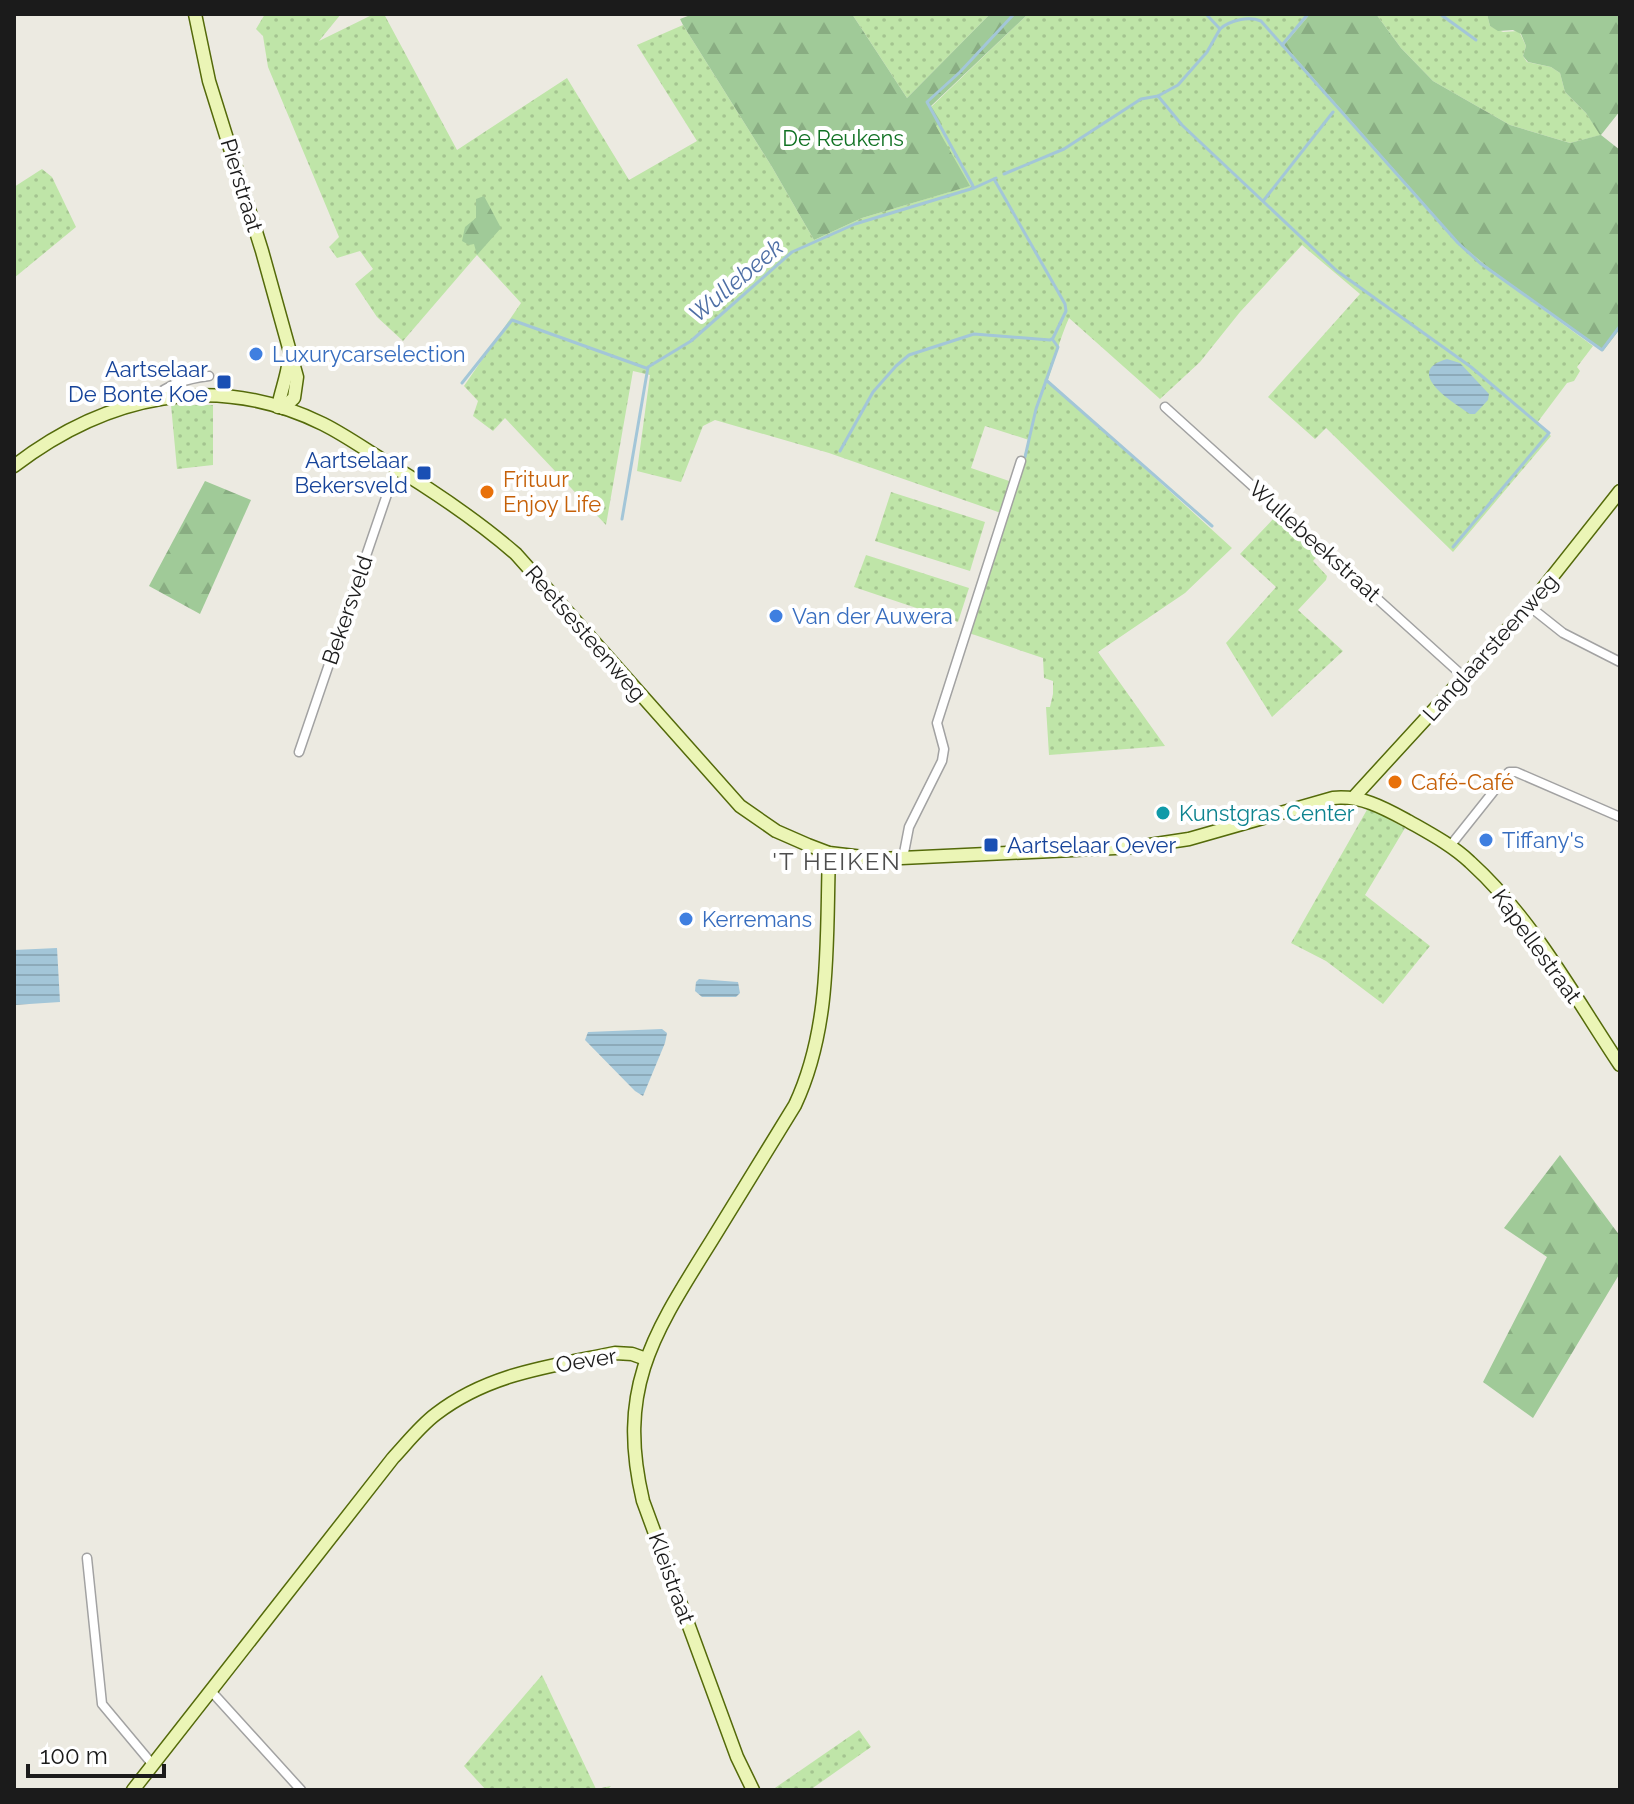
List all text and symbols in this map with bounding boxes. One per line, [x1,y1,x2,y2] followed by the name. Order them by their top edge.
[782,125,904,151] park label: De Reukens
[216,135,269,235] street label: Pierstraat
[683,232,789,328] water label: Wullebeek
[272,341,466,367] place label: Luxurycarselection
[247,345,265,363] marker: Luxurycarselection
[68,356,208,407] place label: Aartselaar De Bonte Koe
[215,373,233,391] marker: Aartselaar De Bonte Koe
[294,447,408,498] place label: Aartselaar Bekersveld
[415,464,433,482] marker: Aartselaar Bekersveld
[503,466,601,517] place label: Frituur Enjoy Life
[1244,475,1387,607] street label: Wullebeekstraat
[478,483,496,501] marker: Frituur Enjoy Life
[316,552,378,668] street label: Bekersveld
[520,560,652,706] street label: Reetsesteenweg
[1417,568,1563,726] street label: Langlaarsteenweg
[792,603,953,629] place label: Van der Auwera
[767,607,785,625] marker: Van der Auwera
[1411,769,1514,795] place label: Café-Café
[1386,773,1404,791] marker: Café-Café
[1179,800,1355,826] place label: Kunstgras Center
[1154,804,1172,822] marker: Kunstgras Center
[1502,827,1584,853] place label: Tiffany's
[1477,831,1495,849] marker: Tiffany's
[1007,832,1176,858] place label: Aartselaar Oever
[982,836,1000,854] marker: Aartselaar Oever
[772,847,902,876] district label: 'T HEIKEN
[1487,884,1587,1009] street label: Kapellestraat
[702,906,812,932] place label: Kerremans
[677,910,695,928] marker: Kerremans
[554,1342,618,1378] street label: Oever
[644,1529,701,1628] street label: Kleistraat
[28,1728,164,1778] scale bar
[40,1741,108,1770] text: 100 m

